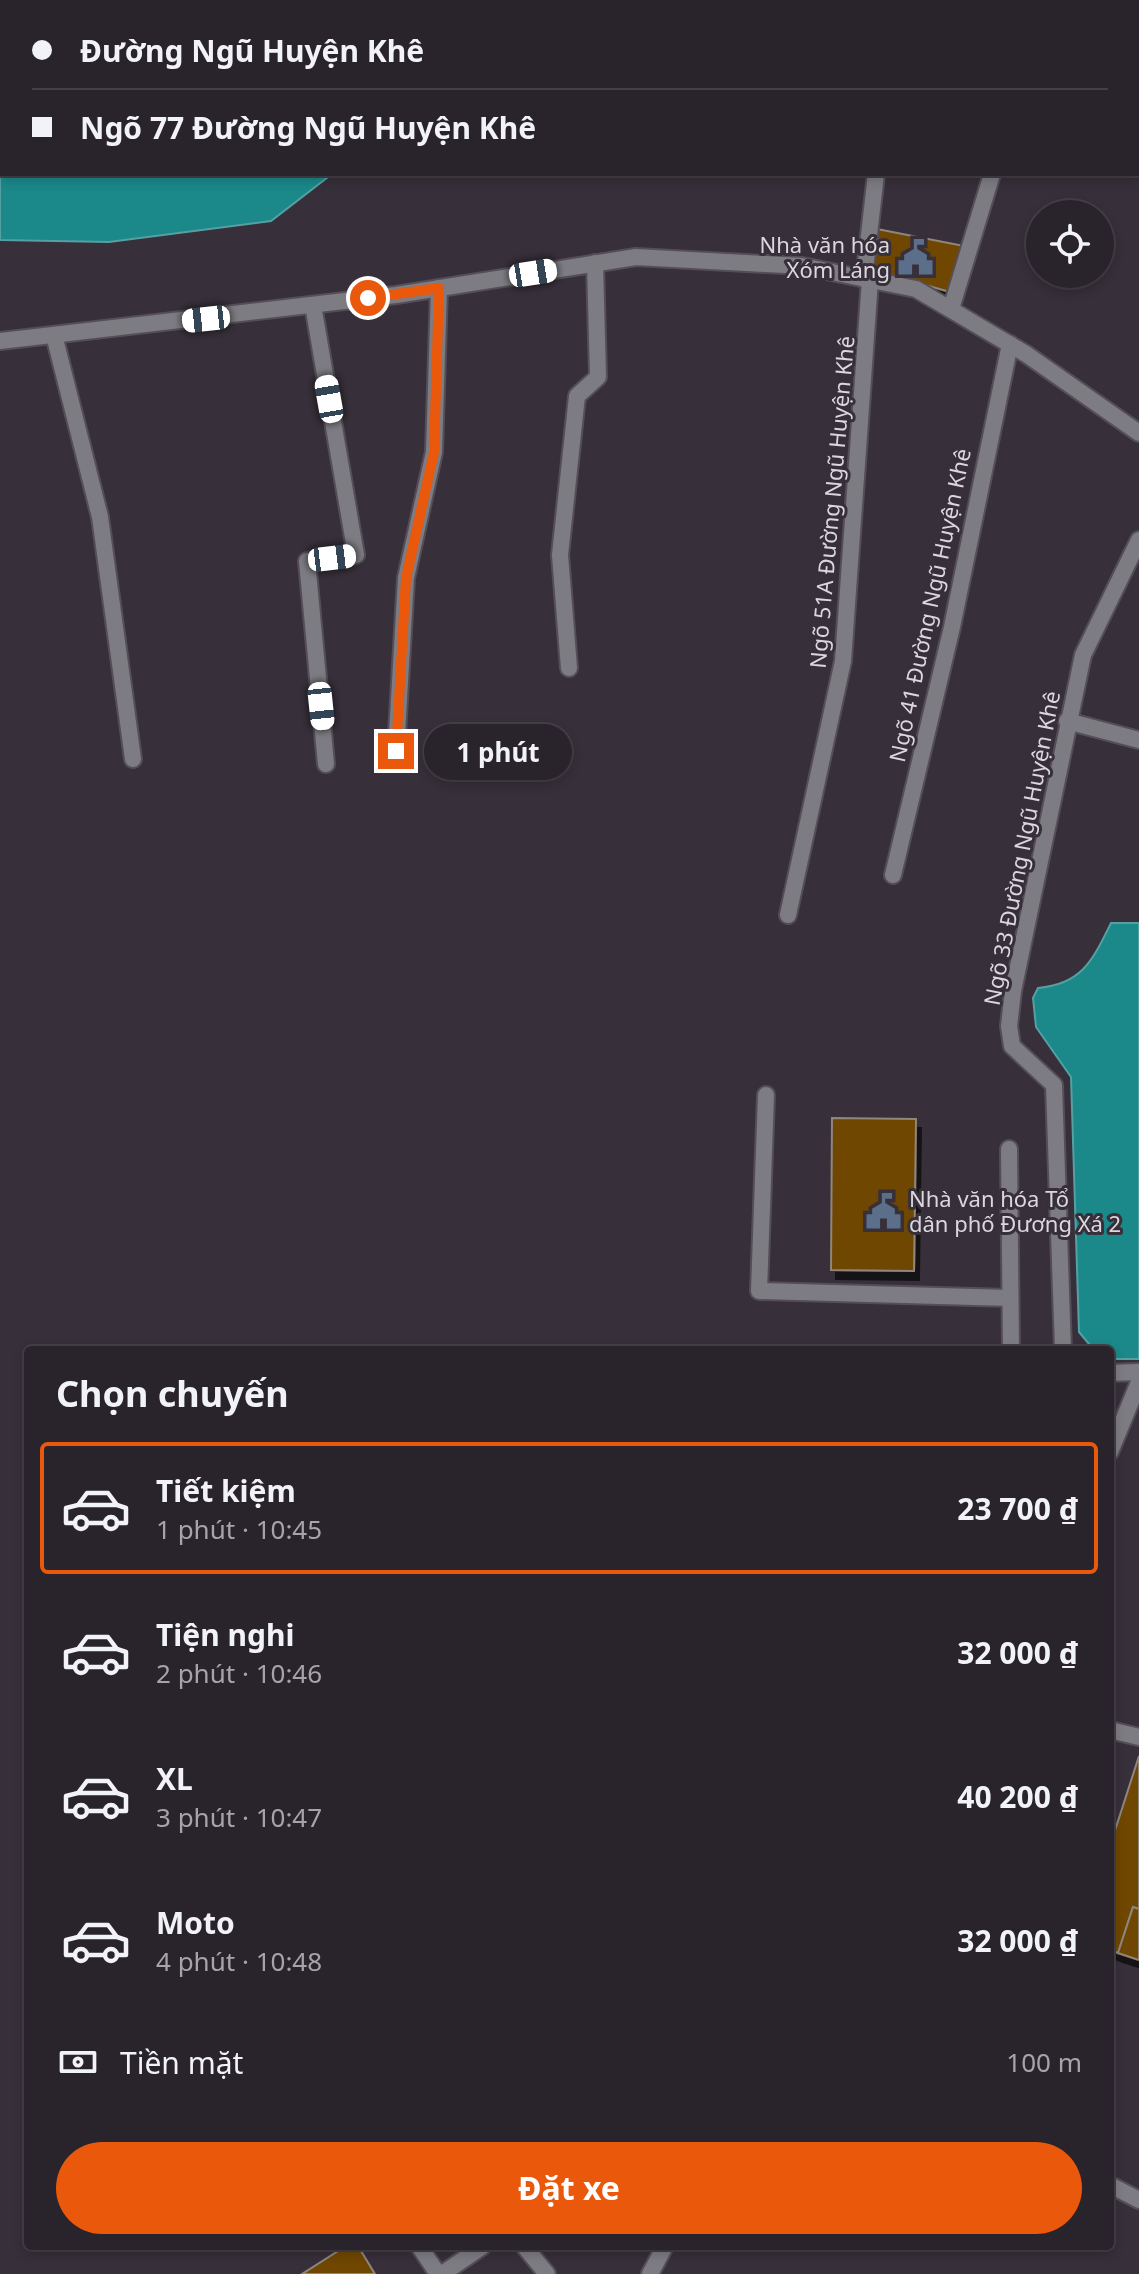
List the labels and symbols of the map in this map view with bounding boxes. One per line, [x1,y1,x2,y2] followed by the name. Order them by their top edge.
[760,229,890,284] place label: Nhà văn hóa Xóm Láng
[897,238,935,276] public building icon: Nhà văn hóa Xóm Láng
[507,257,559,289] car
[350,280,386,316] route start
[181,305,231,333] car
[802,335,860,669] street label: Ngõ 51A Đường Ngũ Huyện Khê
[313,373,345,425] car
[881,446,977,764] street label: Ngõ 41 Đường Ngũ Huyện Khê
[307,543,357,573] car
[307,681,335,731] car
[976,688,1066,1008] street label: Ngõ 33 Đường Ngũ Huyện Khê
[424,723,572,779] callout: 1 phút
[378,733,414,769] route end
[909,1183,1121,1238] place label: Nhà văn hóa Tổ dân phố Đương Xá 2
[864,1192,902,1230] public building icon: Nhà văn hóa Tổ dân phố Đương Xá 2

